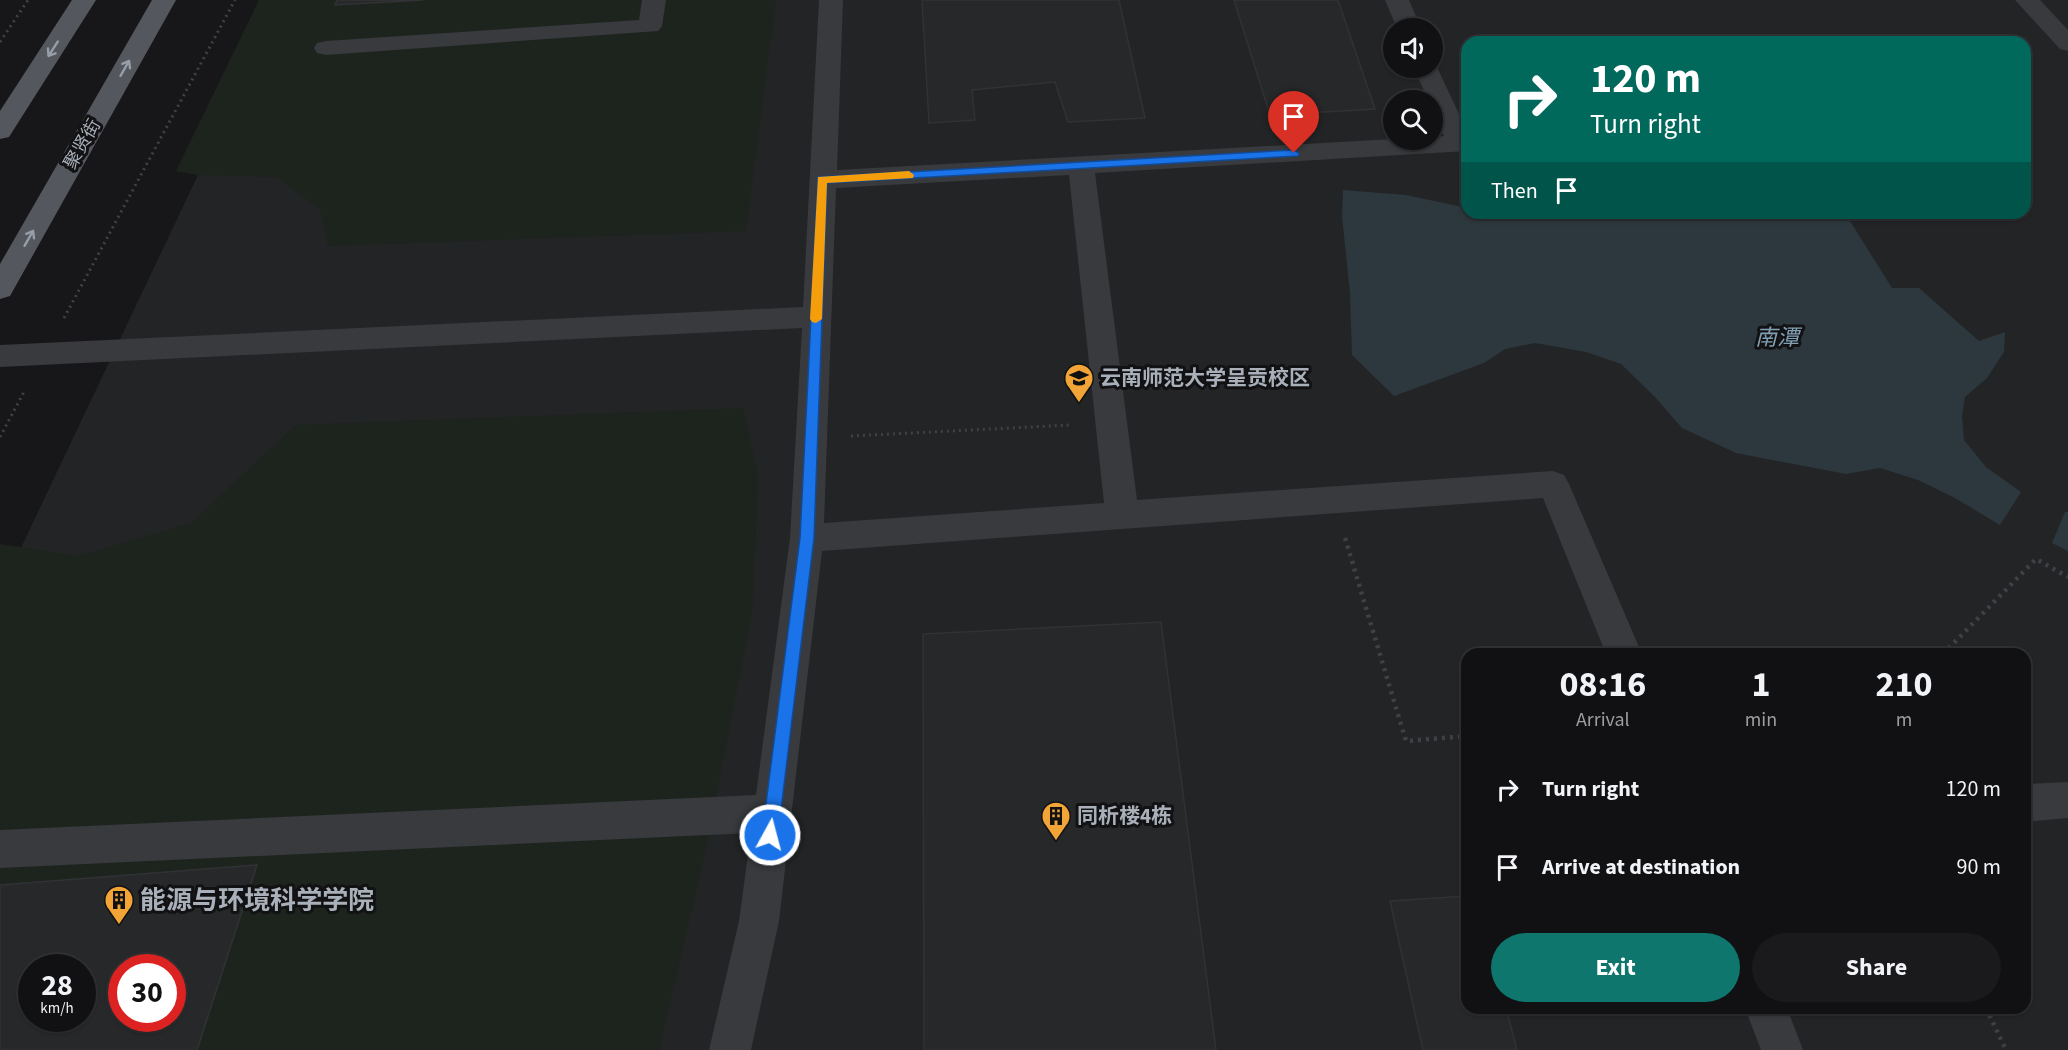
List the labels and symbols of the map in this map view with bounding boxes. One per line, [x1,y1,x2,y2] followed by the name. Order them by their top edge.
[46,40,58,57] one-way arrow
[120,60,131,78] one-way arrow
[1268,91,1319,153] pin
[58,115,107,174] street label: 聚贤街
[23,230,35,247] one-way arrow
[1755,322,1803,354] water label: 南潭
[1063,362,1095,404] school or university icon: 云南师范大学呈贡校区
[1100,363,1310,393] place label: 云南师范大学呈贡校区
[1040,800,1072,842] building icon: 同析楼4栋
[1077,801,1172,831] place label: 同析楼4栋
[738,803,802,867] position arrow
[140,882,374,919] place label: 能源与环境科学学院
[103,884,135,926] building icon: 能源与环境科学学院
[108,954,186,1032] speed limit sign: 30

